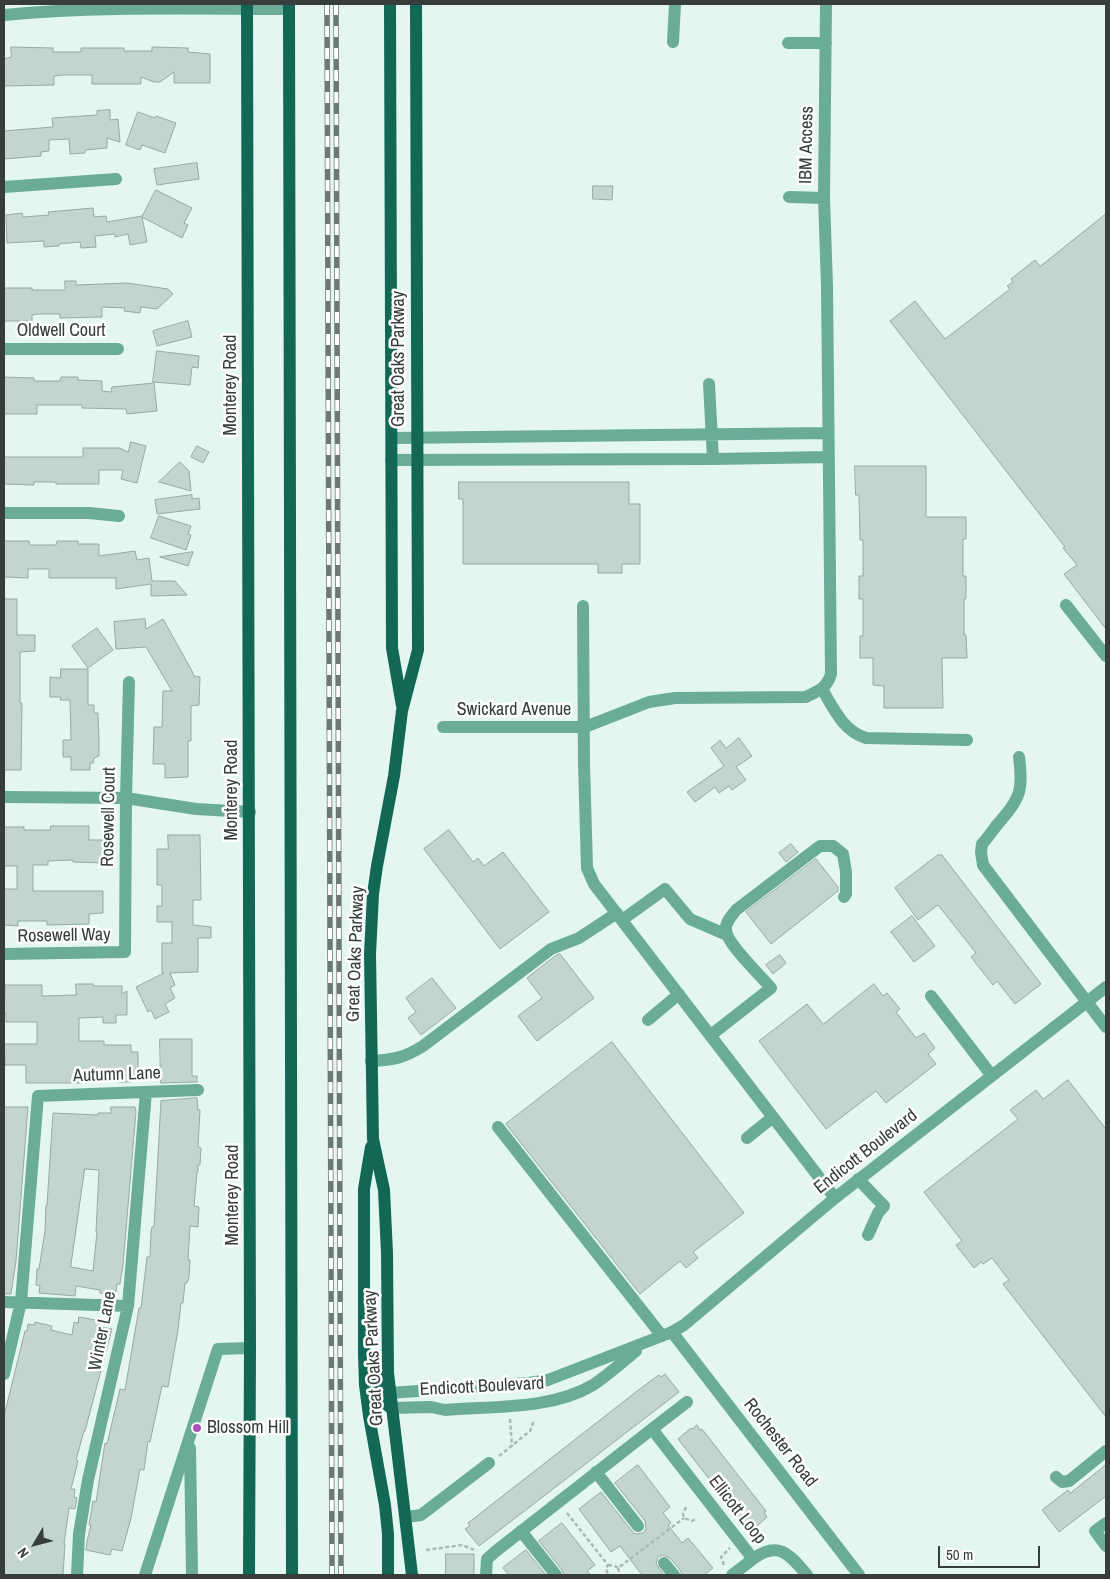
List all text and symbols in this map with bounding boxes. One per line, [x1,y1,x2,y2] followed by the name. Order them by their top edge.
[796,106,818,184] street label: IBM Access
[388,291,410,427] street label: Great Oaks Parkway
[17,320,105,342] street label: Oldwell Court
[220,335,242,435] street label: Monterey Road
[457,699,571,721] street label: Swickard Avenue
[221,740,243,840] street label: Monterey Road
[97,767,121,867] street label: Rosewell Court
[343,886,369,1022] street label: Great Oaks Parkway
[17,924,111,948] street label: Rosewell Way
[73,1063,161,1087] street label: Autumn Lane
[810,1105,922,1199] street label: Endicott Boulevard
[222,1145,244,1245] street label: Monterey Road
[85,1289,121,1373] street label: Winter Lane
[360,1289,388,1427] street label: Great Oaks Parkway
[419,1373,545,1401] street label: Endicott Boulevard
[739,1394,821,1492] street label: Rochester Road
[207,1417,289,1439] place label: Blossom Hill
[191,1422,203,1434] marker: Blossom Hill
[703,1471,771,1549] street label: Ellicott Loop
[10,1519,60,1569] north arrow
[940,1536,1042,1568] scale bar
[13,1544,33,1562] text: N
[946,1544,973,1565] text: 50 m

